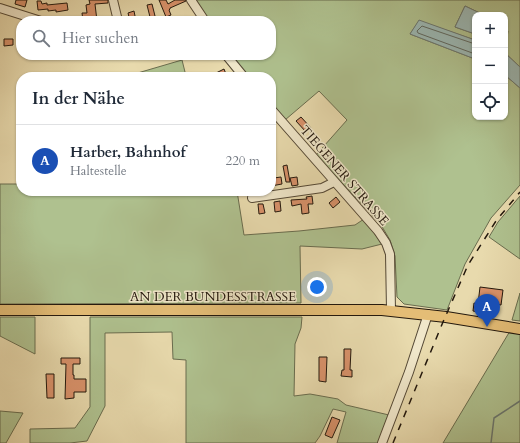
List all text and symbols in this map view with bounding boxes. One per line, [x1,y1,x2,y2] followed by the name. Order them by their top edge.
[472,12,508,120] map controls
[472,12,508,48] button: +
[16,16,276,60] search box
[30,27,52,49] icon: search
[62,28,139,48] text: Hier suchen
[472,48,508,84] button: −
[472,84,508,120] button: locate
[32,87,125,110] text: In der Nähe
[296,122,393,230] street label: TIEGENER STRASSE
[70,142,186,162] text: Harber, Bahnhof
[40,152,50,170] text: A
[226,152,260,170] text: 220 m
[70,162,127,180] text: Haltestelle
[307,277,327,297] your location
[130,288,296,306] street label: AN DER BUNDESSTRASSE
[474,294,500,327] pin: A

